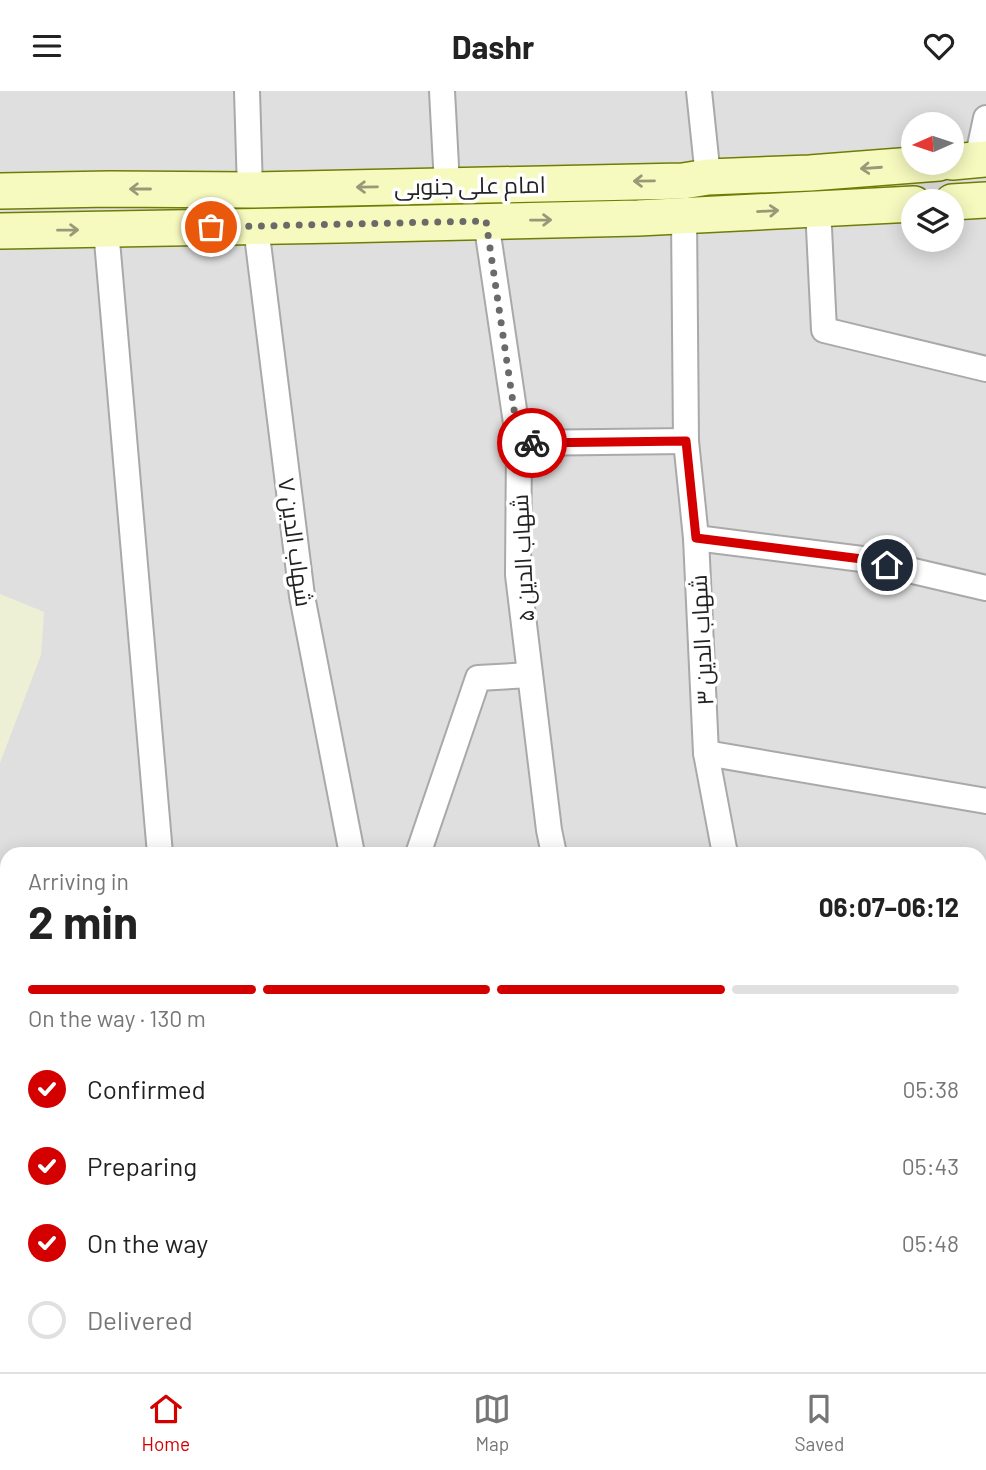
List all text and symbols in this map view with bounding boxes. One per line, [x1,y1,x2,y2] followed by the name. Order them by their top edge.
[28,27,66,65] icon: menu
[452,27,534,65] text: Dashr
[920,27,958,65] icon: heart
[901,112,964,175] north arrow
[901,112,964,252] map controls
[860,162,882,175] one-way arrow
[394,170,546,203] street label: امام علی جنوبی
[632,175,655,188] one-way arrow
[356,180,379,193] one-way arrow
[128,182,151,196] one-way arrow
[901,189,964,252] button: layers
[181,197,241,257] pin
[756,204,779,217] one-way arrow
[192,208,230,246] icon: bag
[529,213,552,227] one-way arrow
[56,223,79,237] one-way arrow
[497,408,567,478] courier
[513,424,551,462] icon: bike
[272,476,319,608] street label: شهاب الدین ۷
[505,493,540,623] street label: شهاب الدین ۵
[857,535,917,595] pin
[868,546,906,584] icon: home
[684,574,719,706] street label: شهاب الدین ۳
[28,867,129,895] text: Arriving in
[819,891,959,922] text: 06:07–06:12
[28,893,138,948] text: 2 min
[28,1004,206,1032] text: On the way · 130 m
[28,1070,66,1108] icon: check
[87,1073,206,1104] text: Confirmed
[903,1075,959,1103] text: 05:38
[28,1147,66,1185] icon: check
[87,1150,197,1181] text: Preparing
[902,1152,959,1180] text: 05:43
[28,1224,66,1262] icon: check
[87,1227,208,1258] text: On the way
[902,1229,959,1257] text: 05:48
[87,1304,193,1335] text: Delivered
[142,1390,190,1455] tab: Home
[473,1390,511,1455] tab: Map
[795,1390,844,1455] tab: Saved

